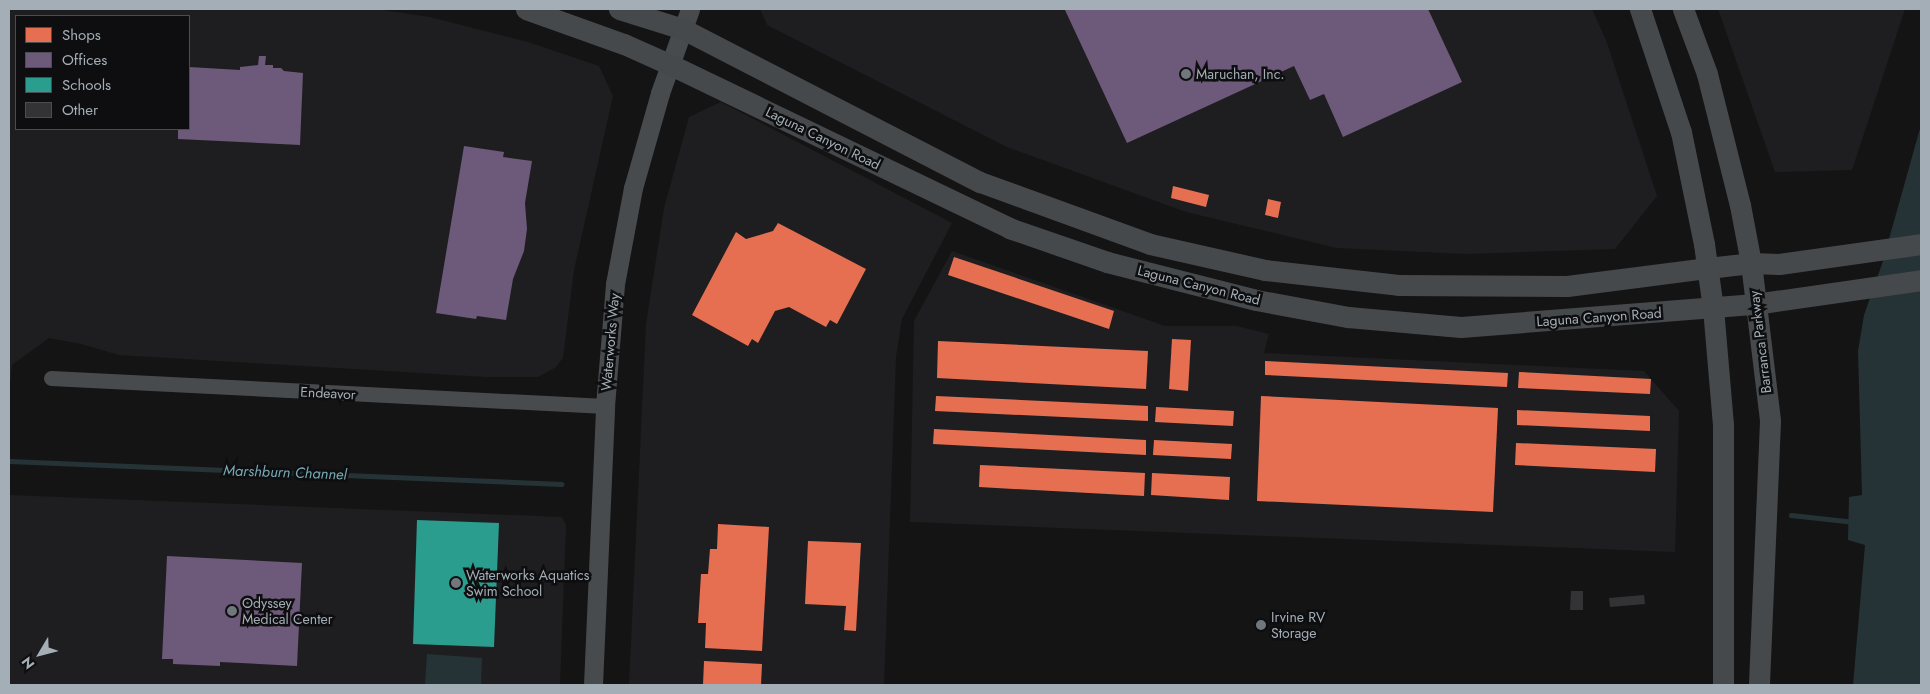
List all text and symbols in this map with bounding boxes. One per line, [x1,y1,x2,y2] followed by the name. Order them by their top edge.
[15,15,190,130] legend
[62,24,101,46] text: Shops
[62,49,107,71] text: Offices
[1196,66,1285,82] place label: Maruchan, Inc.
[1180,68,1192,80] marker: Maruchan, Inc.
[62,74,111,96] text: Schools
[62,99,98,121] text: Other
[763,103,883,173] street label: Laguna Canyon Road
[1136,262,1262,308] street label: Laguna Canyon Road
[1745,290,1775,394] street label: Barranca Parkway
[597,292,623,392] street label: Waterworks Way
[1536,304,1662,330] street label: Laguna Canyon Road
[300,383,356,403] street label: Endeavor
[223,462,347,484] water label: Marshburn Channel
[466,567,589,600] place label: Waterworks Aquatics Swim School
[450,577,462,589] marker: Waterworks Aquatics Swim School
[242,595,333,628] place label: Odyssey Medical Center
[226,605,238,617] marker: Odyssey Medical Center
[1271,609,1325,642] place label: Irvine RV Storage
[1255,619,1267,631] marker: Irvine RV Storage
[15,629,65,679] north arrow
[17,653,39,673] text: N

